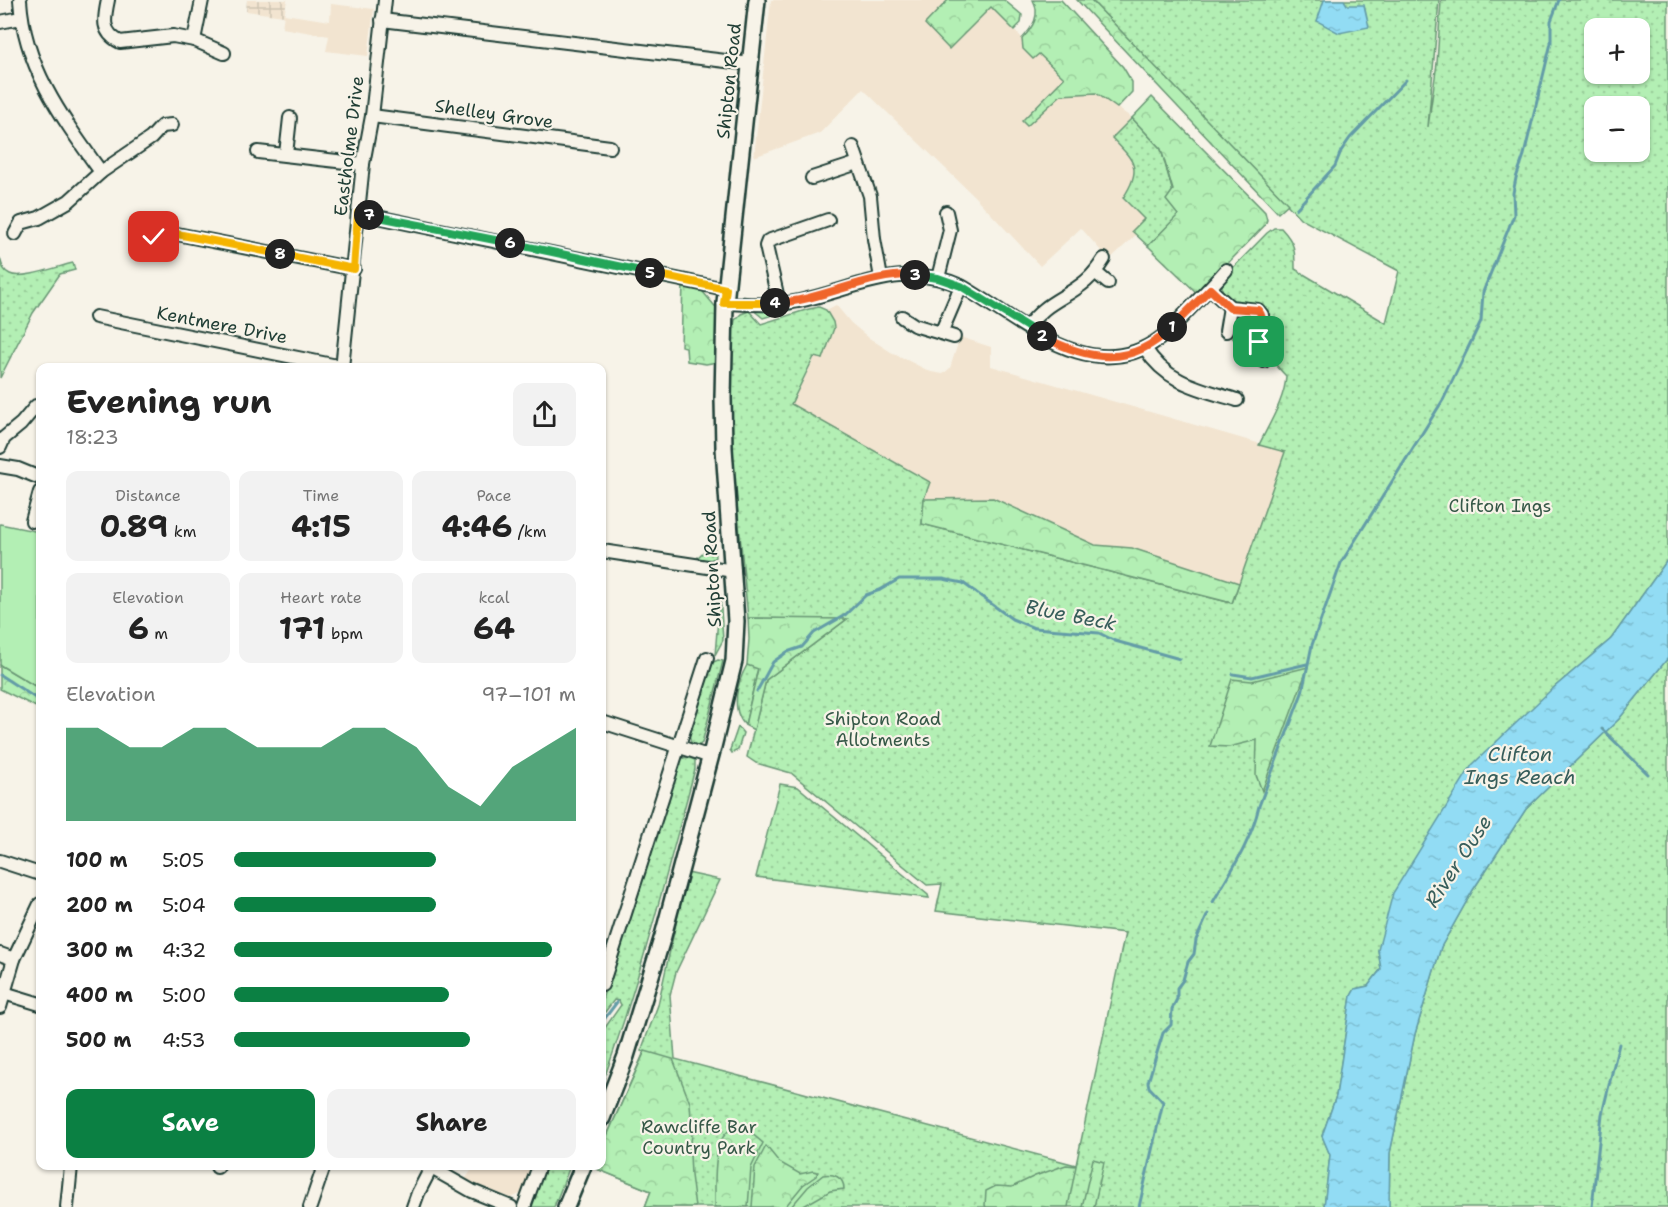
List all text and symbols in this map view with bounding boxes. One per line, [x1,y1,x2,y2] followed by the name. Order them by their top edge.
[1584,18,1650,162] map controls
[1584,18,1650,84] button: +
[711,22,747,140] street label: Shipton Road
[328,74,370,218] street label: Eastholme Drive
[433,94,555,134] street label: Shelley Grove
[1584,96,1650,162] button: −
[354,200,384,230] pin: 7
[363,204,375,225] text: 7
[128,211,179,262] pin
[137,220,170,253] icon: check
[495,228,525,258] pin: 6
[504,232,516,253] text: 6
[265,239,295,269] pin: 8
[274,243,286,264] text: 8
[635,258,665,288] pin: 5
[900,260,930,290] pin: 3
[645,262,655,283] text: 5
[909,264,921,285] text: 3
[760,288,790,318] pin: 4
[769,292,781,313] text: 4
[155,301,289,349] street label: Kentmere Drive
[1157,312,1187,342] pin: 1
[1168,316,1176,337] text: 1
[1233,316,1284,367] pin
[1027,321,1057,351] pin: 2
[1036,325,1048,346] text: 2
[1242,325,1275,358] icon: arrive
[66,379,272,424] text: Evening run
[513,383,576,446] button: share
[66,424,119,450] text: 18:23
[115,485,181,506] text: Distance
[303,485,339,506] text: Time
[476,485,512,506] text: Pace
[1448,494,1552,518] park label: Clifton Ings
[100,506,168,547] text: 0.89
[291,506,351,547] text: 4:15
[442,506,512,547] text: 4:46
[697,510,727,628] street label: Shipton Road
[168,521,196,542] text: km
[512,521,546,542] text: /km
[112,587,184,608] text: Elevation
[280,587,362,608] text: Heart rate
[478,587,510,608] text: kcal
[1023,593,1119,637] water label: Blue Beck
[128,608,149,649] text: 6
[279,608,326,649] text: 171
[473,608,515,649] text: 64
[149,623,168,644] text: m
[326,623,363,644] text: bpm
[66,681,156,707] text: Elevation
[482,681,576,707] text: 97–101 m
[825,707,941,752] park label: Shipton Road Allotments
[1463,741,1576,790] water label: Clifton Ings Reach
[1419,810,1497,912] water label: River Ouse
[66,847,128,873] text: 100 m
[162,847,204,873] text: 5:05
[66,892,133,918] text: 200 m
[162,892,206,918] text: 5:04
[66,937,133,963] text: 300 m
[162,937,206,963] text: 4:32
[66,982,133,1008] text: 400 m
[162,982,206,1008] text: 5:00
[66,1027,132,1053] text: 500 m
[162,1027,206,1053] text: 4:53
[66,1089,315,1158] button: Save
[327,1089,576,1158] button: Share
[641,1115,757,1160] park label: Rawcliffe Bar Country Park

